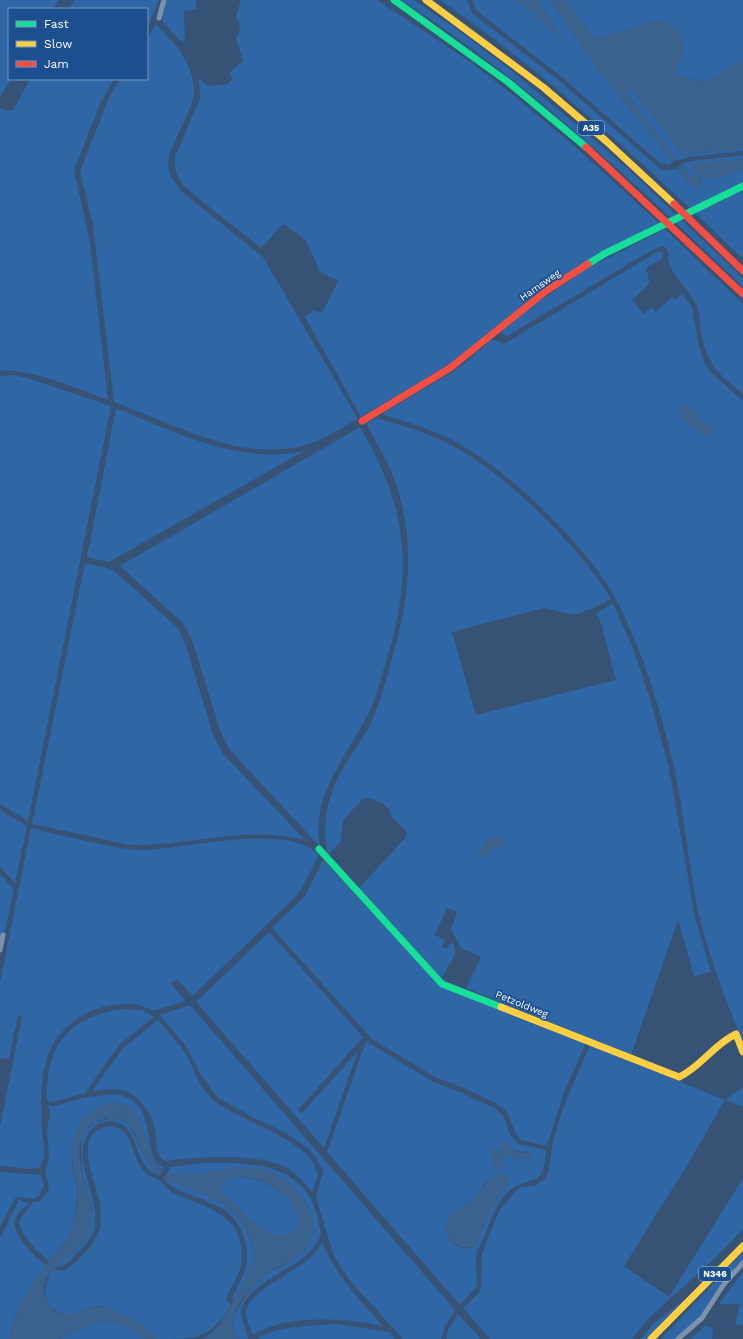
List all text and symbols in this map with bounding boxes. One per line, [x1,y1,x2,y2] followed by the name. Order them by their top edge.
[8,8,148,80] legend
[44,17,69,31] text: Fast
[44,37,72,51] text: Slow
[44,57,69,71] text: Jam
[578,121,604,135] road number: A35
[518,267,563,303] street label: Hamsweg
[494,988,551,1020] street label: Petzoldweg
[699,1267,731,1281] road number: N346

